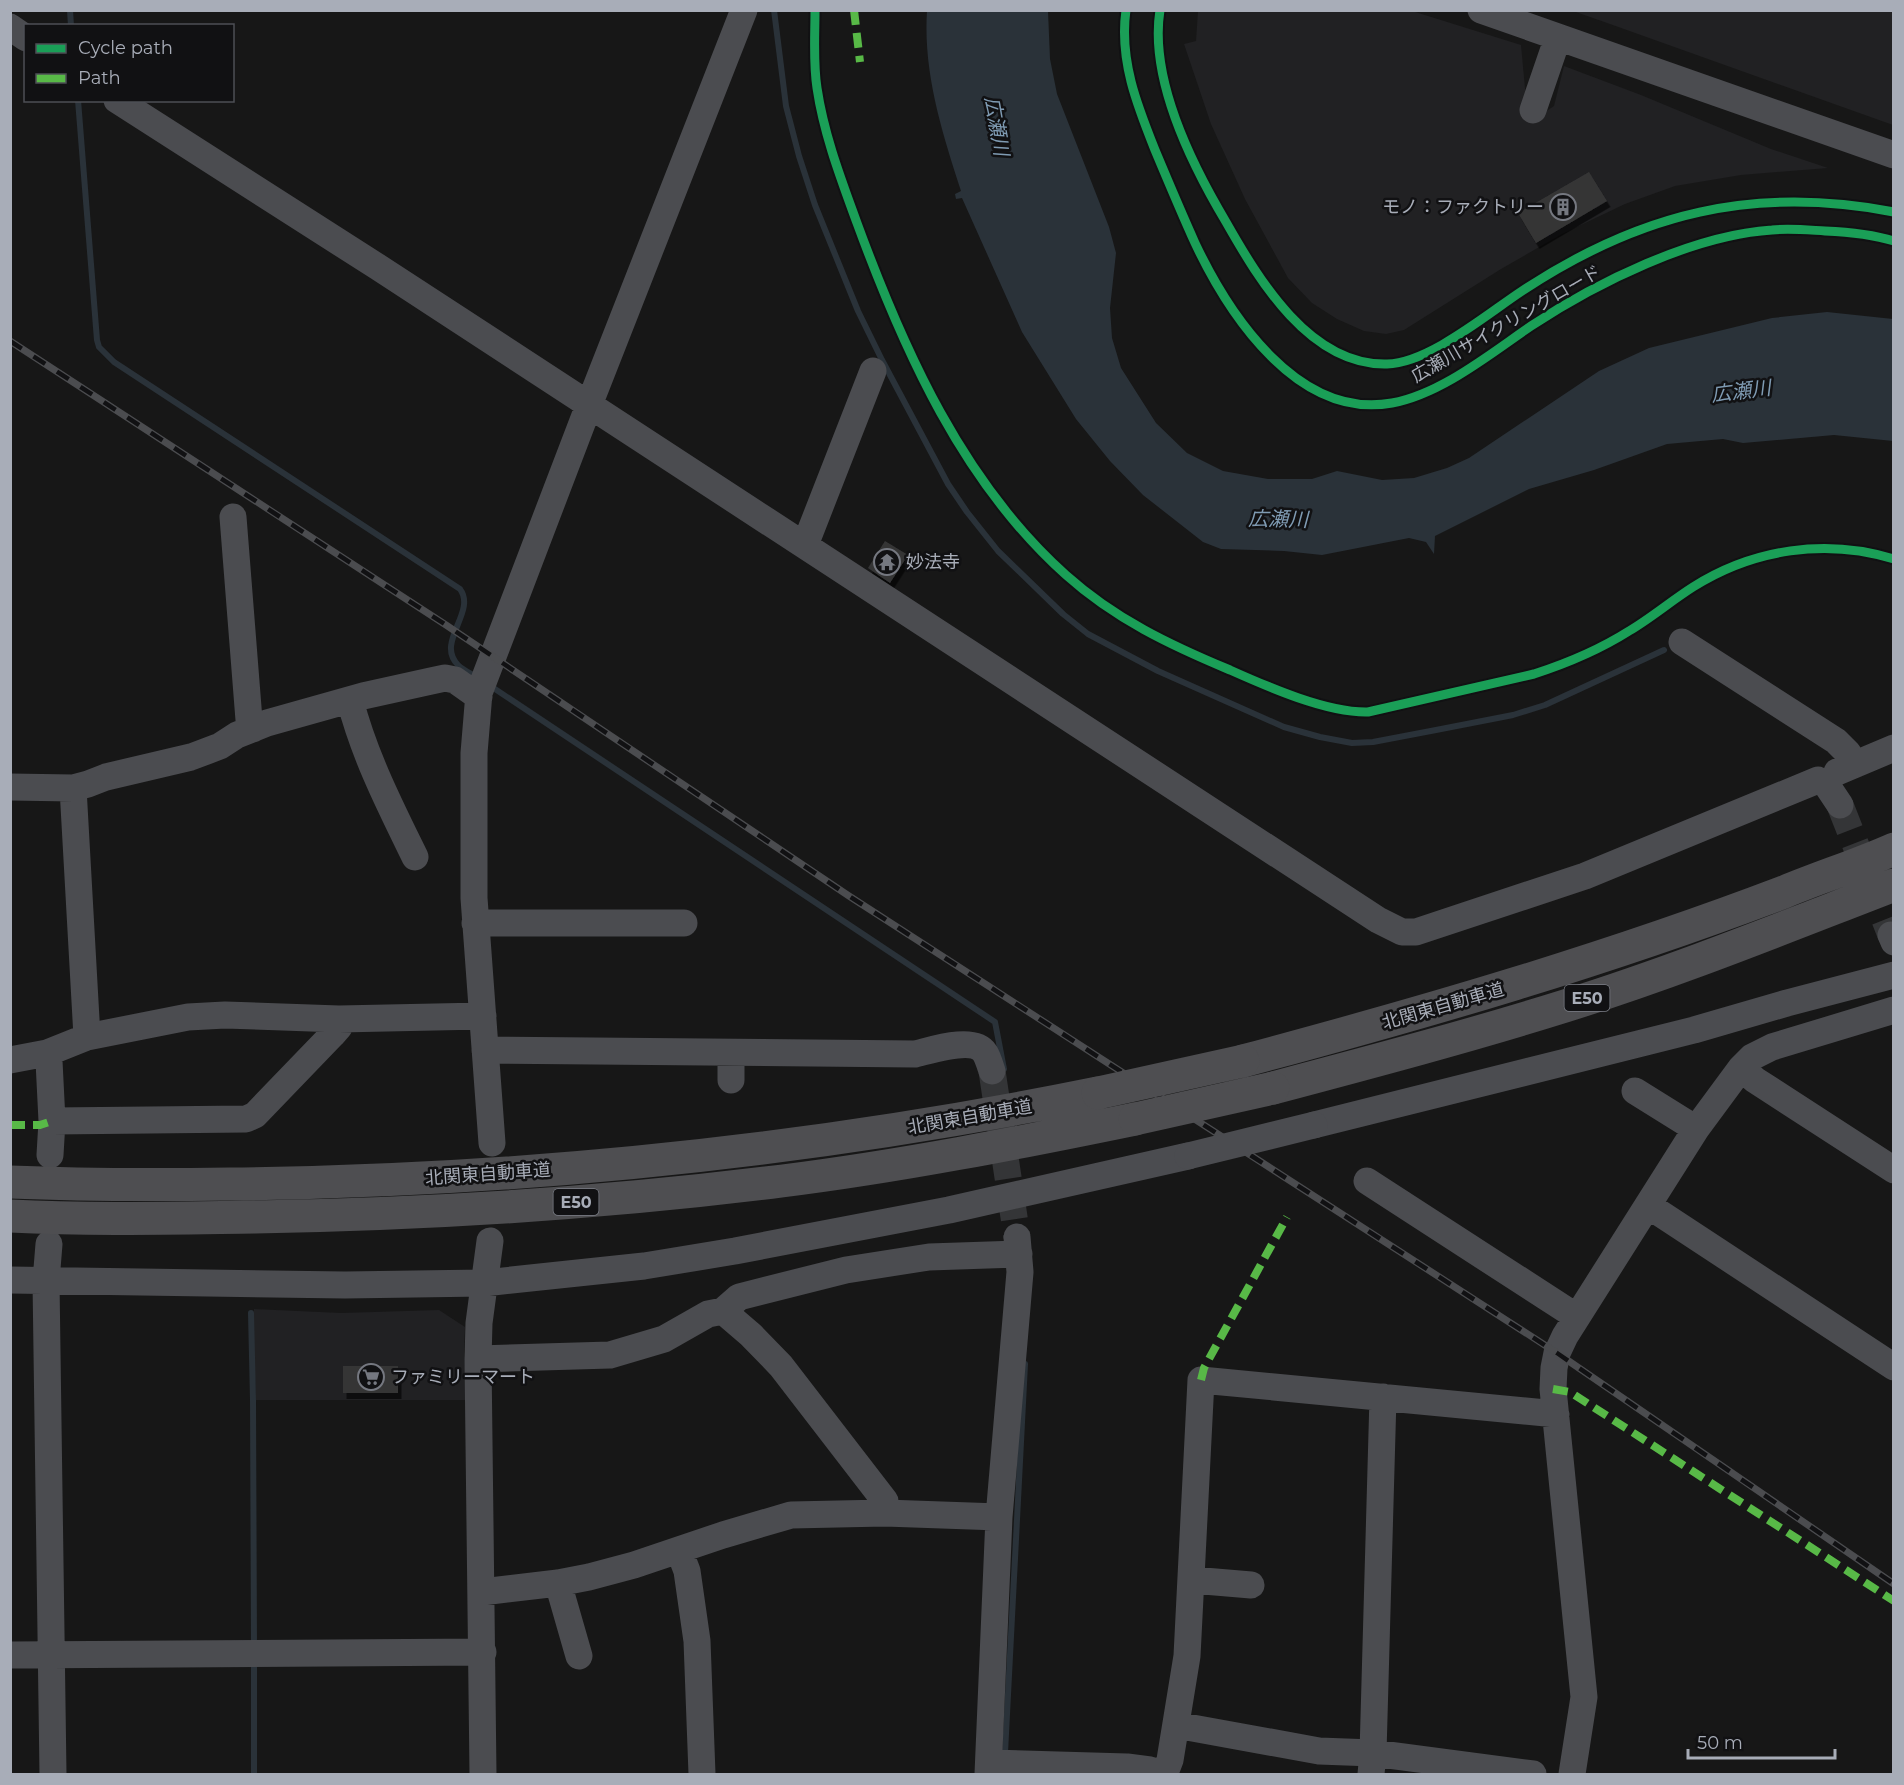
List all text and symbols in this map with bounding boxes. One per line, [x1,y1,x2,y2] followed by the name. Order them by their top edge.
[24,24,234,102] legend
[78,37,173,59] text: Cycle path
[78,67,121,89] text: Path
[980,94,1014,160] water label: 広瀬川
[1548,192,1578,222] building icon: モノ：ファクトリー
[1382,196,1544,218] place label: モノ：ファクトリー
[1407,261,1605,387] street label: 広瀬川サイクリングロード
[1710,375,1774,407] water label: 広瀬川
[1248,506,1310,532] water label: 広瀬川
[872,547,902,577] temple icon: 妙法寺
[906,551,960,573] place label: 妙法寺
[1379,978,1507,1034] street label: 北関東自動車道
[1564,985,1610,1011] road number: E50
[906,1095,1034,1139] street label: 北関東自動車道
[424,1159,552,1189] street label: 北関東自動車道
[554,1189,598,1215] road number: E50
[356,1362,386,1392] supermarket icon: ファミリーマート
[391,1366,535,1388] place label: ファミリーマート
[1688,1722,1835,1760] scale bar
[1697,1732,1743,1754] text: 50 m

